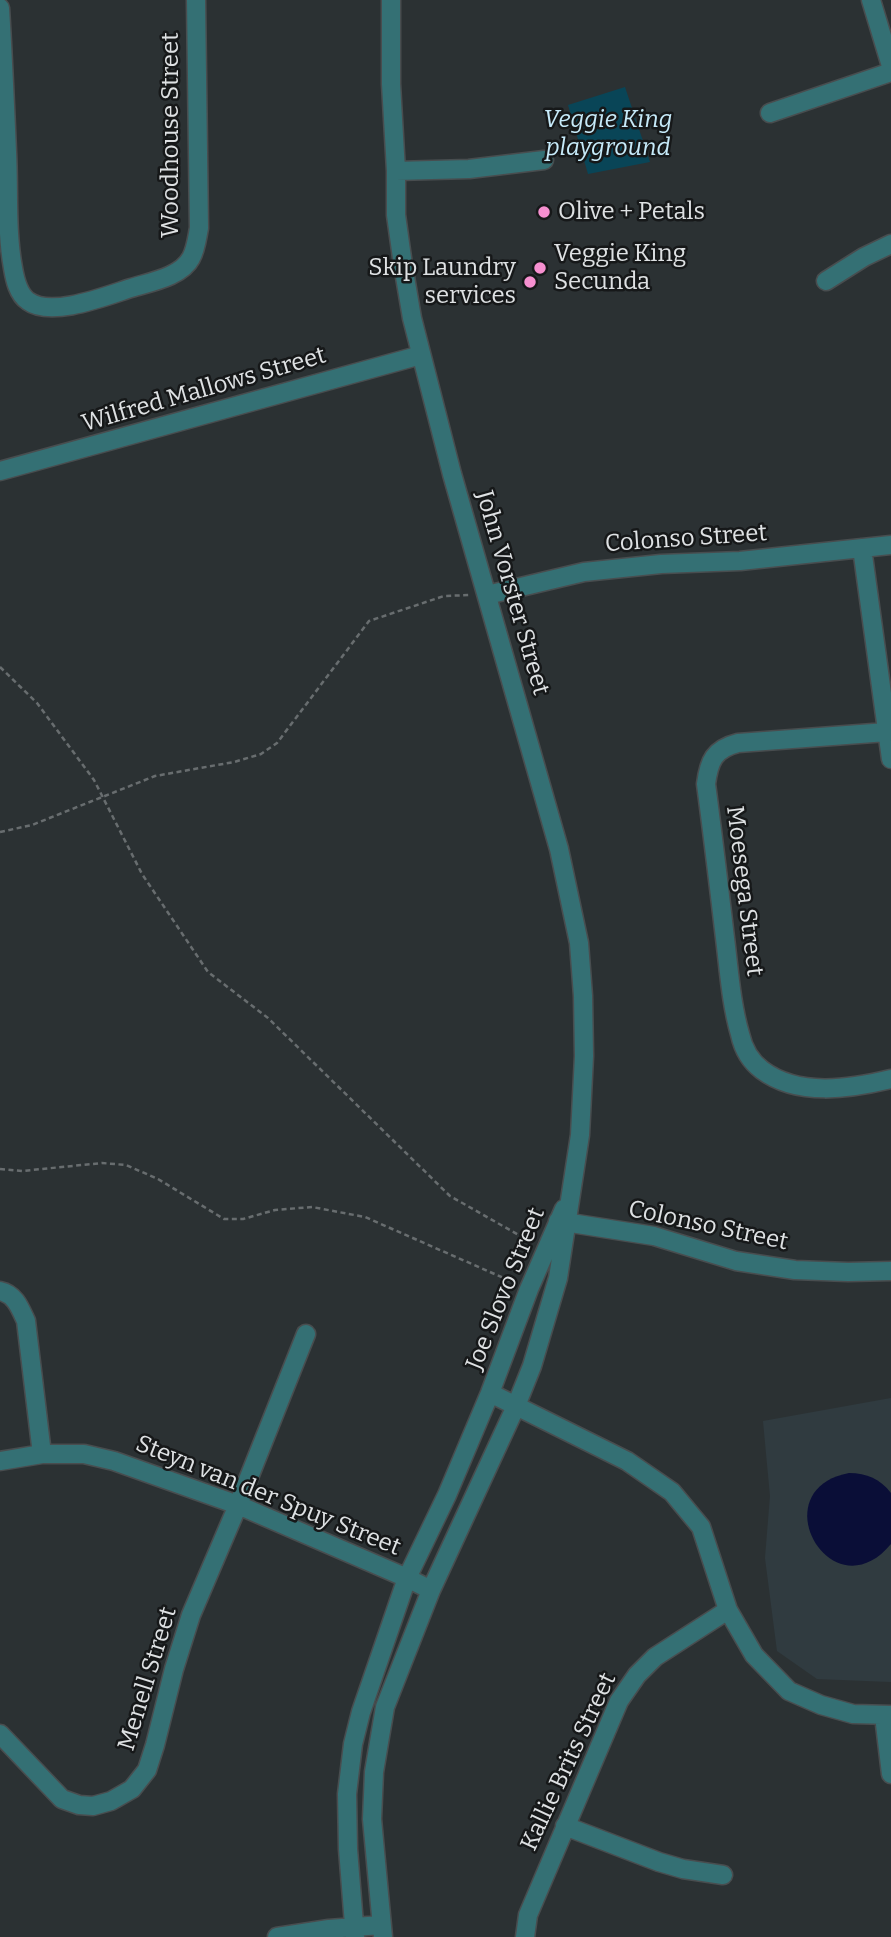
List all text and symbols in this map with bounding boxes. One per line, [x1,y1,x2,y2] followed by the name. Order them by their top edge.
[157,32,185,238] street label: Woodhouse Street
[544,106,672,162] park label: Veggie King playground
[558,198,705,226] place label: Olive + Petals
[536,204,552,220] marker: Olive + Petals
[554,240,686,296] place label: Veggie King Secunda
[368,254,516,310] place label: Skip Laundry services
[532,260,548,276] marker: Veggie King Secunda
[522,274,538,290] marker: Skip Laundry services
[79,341,329,439] street label: Wilfred Mallows Street
[469,487,555,699] street label: John Vorster Street
[604,519,768,559] street label: Colonso Street
[719,804,769,978] street label: Moesega Street
[626,1195,790,1257] street label: Colonso Street
[460,1204,552,1374] street label: Joe Slovo Street
[131,1430,405,1562] street label: Steyn van der Spuy Street
[112,1604,184,1754] street label: Menell Street
[515,1668,623,1856] street label: Kallie Brits Street

